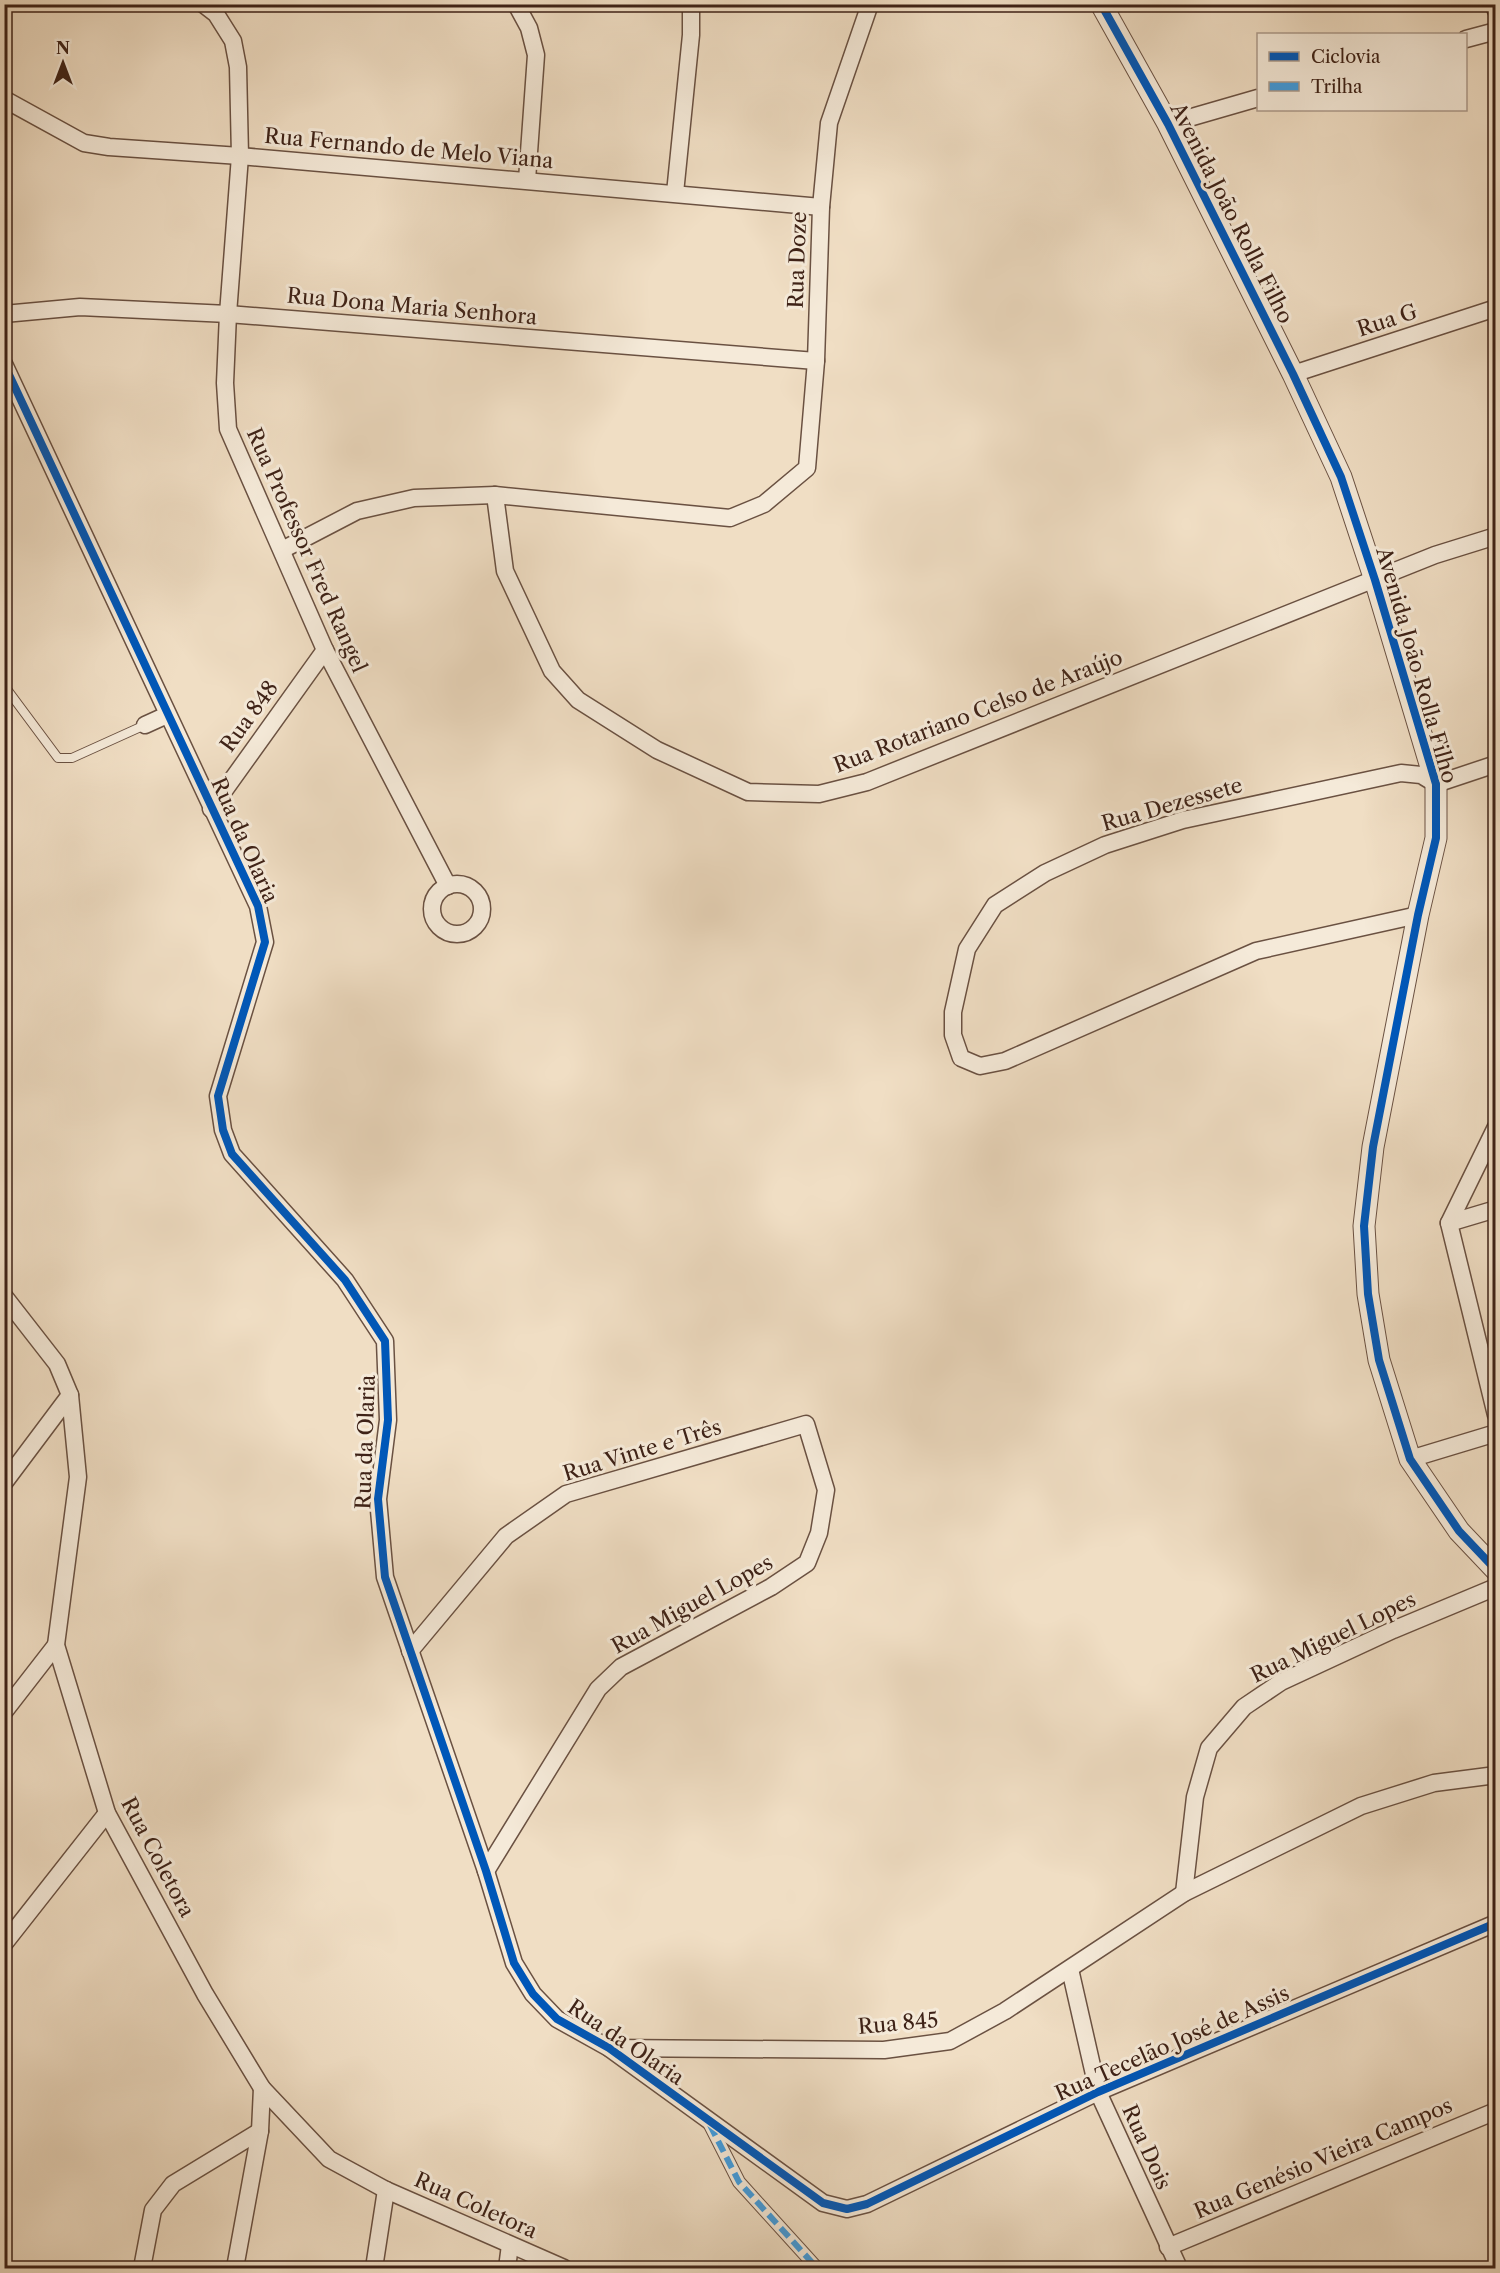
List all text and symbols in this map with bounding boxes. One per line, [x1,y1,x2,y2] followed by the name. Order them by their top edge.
[33,33,93,93] north arrow
[1257,33,1467,111] legend
[56,38,70,58] text: N
[1311,46,1381,68] text: Ciclovia
[1311,76,1363,98] text: Trilha
[1165,98,1299,328] street label: Avenida João Rolla Filho
[263,123,555,173] street label: Rua Fernando de Melo Viana
[783,211,811,309] street label: Rua Doze
[286,283,539,329] street label: Rua Dona Maria Senhora
[1354,299,1420,341] street label: Rua G
[242,424,372,676] street label: Rua Professor Fred Rangel
[1371,543,1463,786] street label: Avenida João Rolla Filho
[830,644,1126,778] street label: Rua Rotariano Celso de Araújo
[215,676,283,756] street label: Rua 848
[1099,772,1245,836] street label: Rua Dezessete
[206,773,284,908] street label: Rua da Olaria
[350,1373,380,1510] street label: Rua da Olaria
[560,1414,724,1486] street label: Rua Vinte e Três
[607,1549,777,1659] street label: Rua Miguel Lopes
[1246,1586,1420,1688] street label: Rua Miguel Lopes
[116,1793,200,1922] street label: Rua Coletora
[1051,1980,1293,2106] street label: Rua Tecelão José de Assis
[563,1994,690,2091] street label: Rua da Olaria
[857,2007,939,2039] street label: Rua 845
[1190,2092,1456,2224] street label: Rua Genésio Vieira Campos
[1117,2101,1177,2193] street label: Rua Dois
[411,2167,542,2244] street label: Rua Coletora

